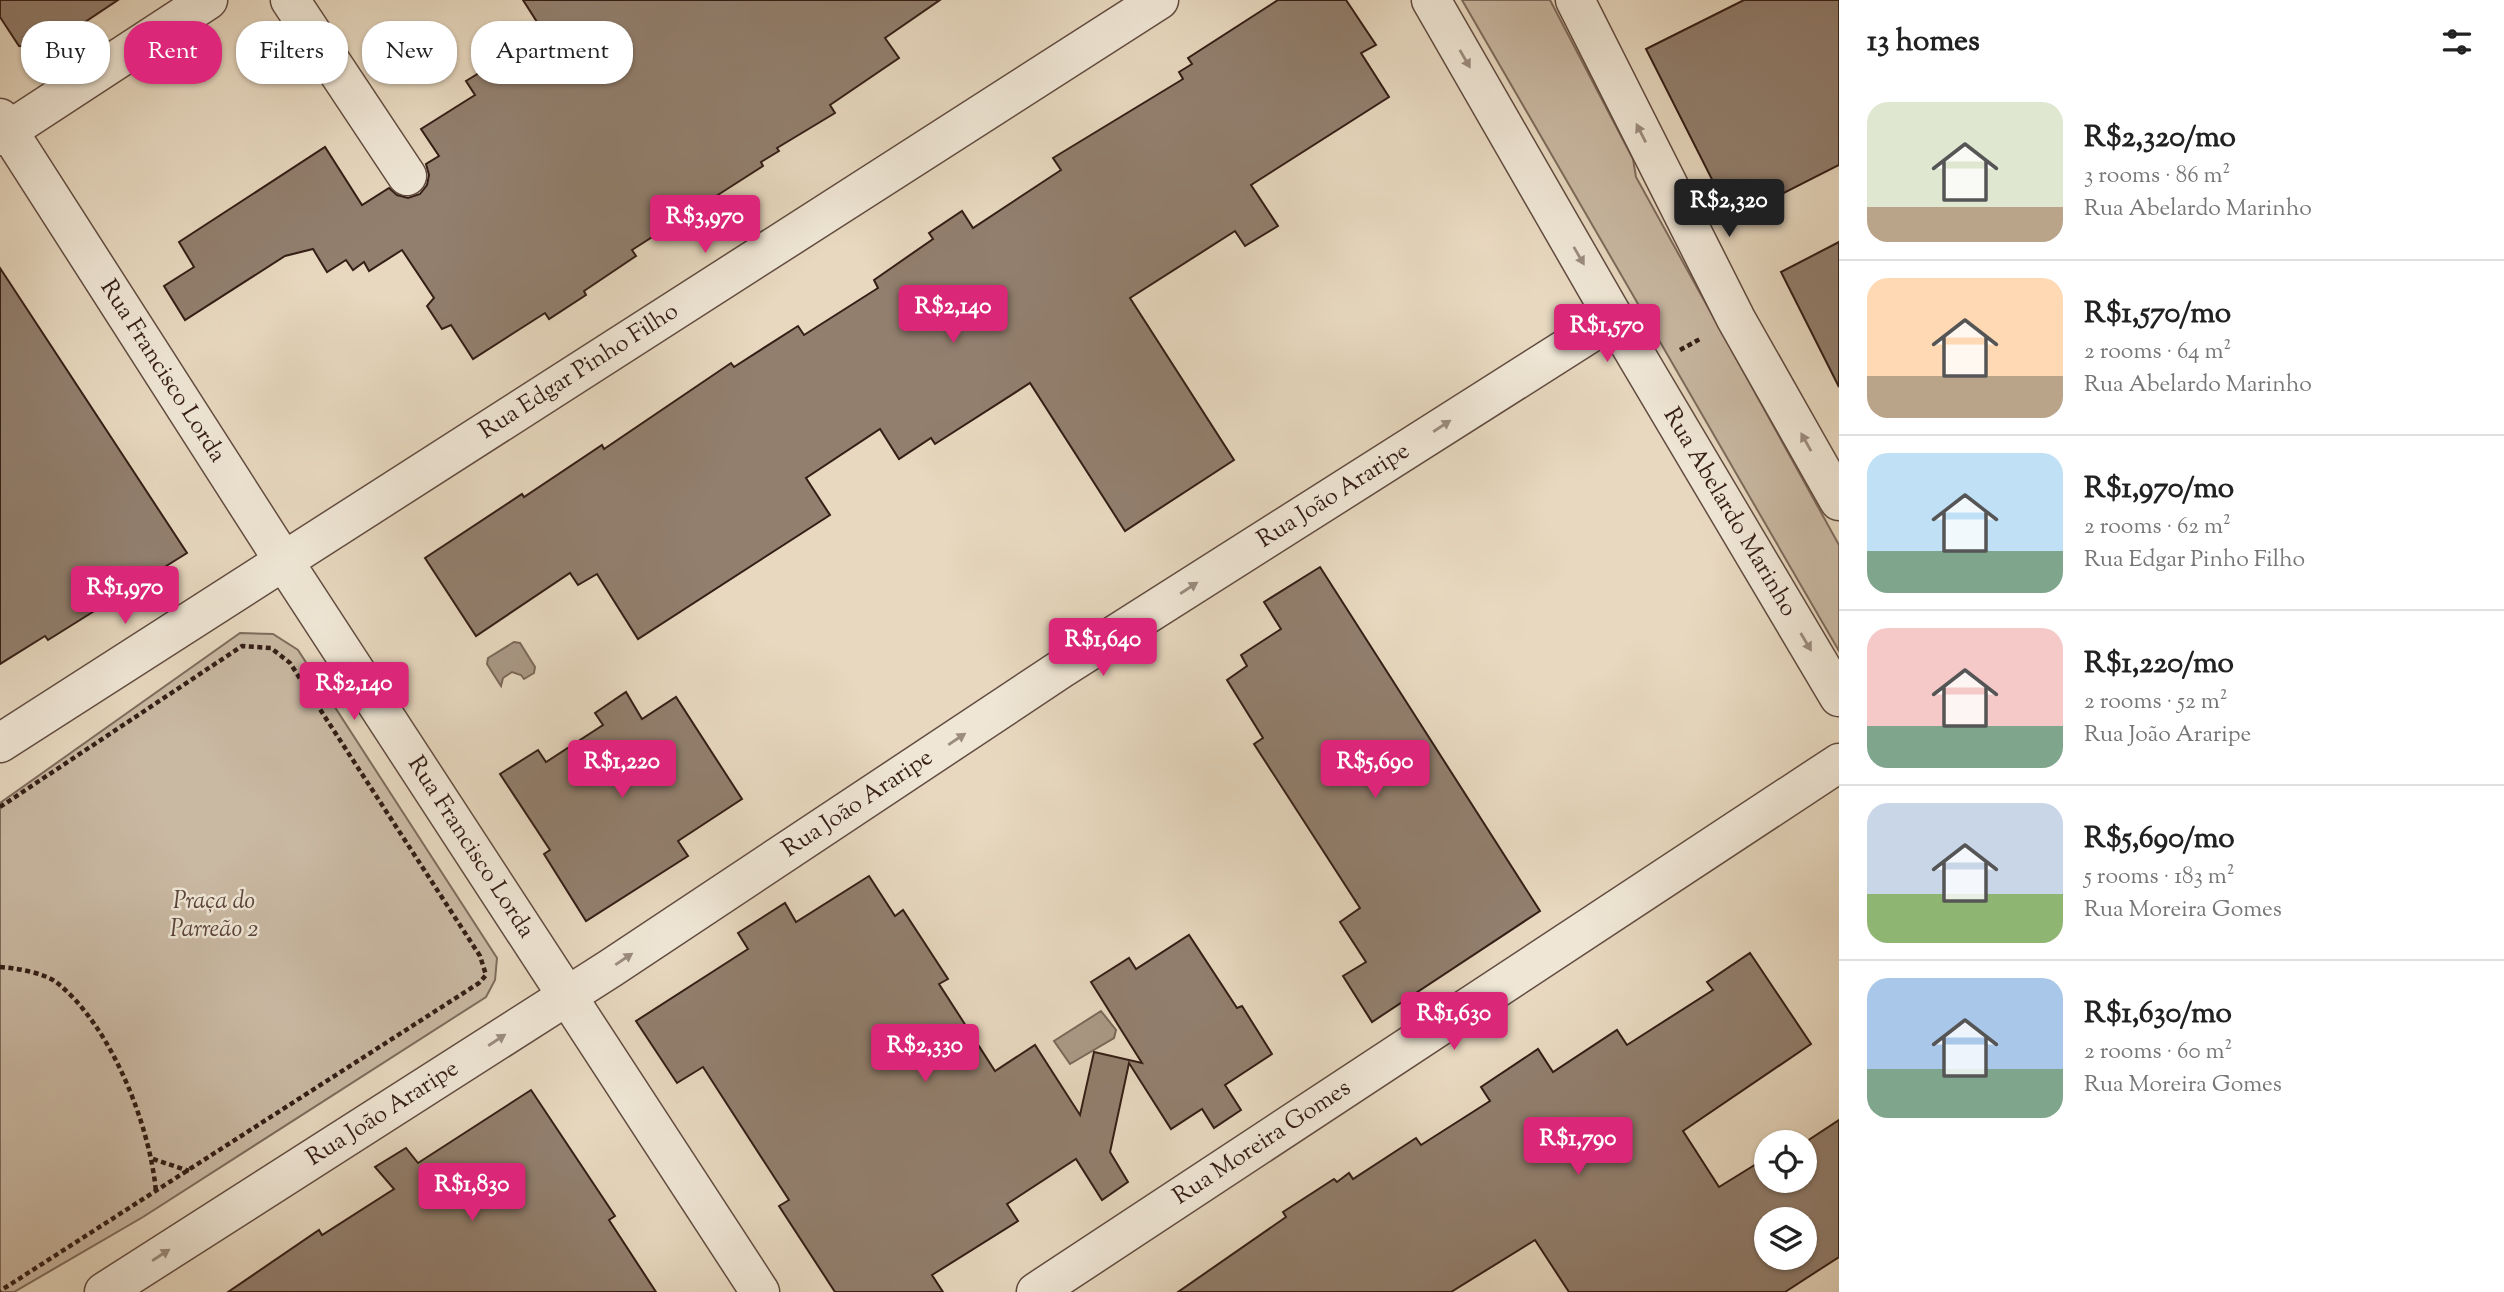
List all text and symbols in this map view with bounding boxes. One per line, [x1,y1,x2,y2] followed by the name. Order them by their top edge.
[21,21,110,84] chip: Buy
[124,21,222,84] chip: Rent
[236,21,348,84] chip: Filters
[362,21,457,84] chip: New
[471,21,633,84] chip: Apartment
[1867,21,1980,64] text: 13 homes
[2438,23,2476,61] icon: filters
[1459,50,1471,69] one-way arrow
[2084,117,2236,160] text: R$2,320/mo
[1635,123,1647,143] one-way arrow
[1923,130,2007,214] icon: home
[2084,160,2230,193] text: 3 rooms · 86 m²
[1664,180,1794,239] pin: R$2,320
[1690,185,1768,218] text: R$2,320
[2084,193,2312,226] text: Rua Abelardo Marinho
[640,196,770,255] pin: R$3,970
[666,201,744,234] text: R$3,970
[1572,247,1585,266] one-way arrow
[91,273,234,470] street label: Rua Francisco Lorda
[888,286,1018,345] pin: R$2,140
[915,291,991,324] text: R$2,140
[2084,293,2231,336] text: R$1,570/mo
[473,295,686,448] street label: Rua Edgar Pinho Filho
[1542,304,1672,364] pin: R$1,570
[1923,306,2007,390] icon: home
[1570,310,1644,343] text: R$1,570
[2084,336,2231,369] text: 2 rooms · 64 m²
[2084,369,2312,402] text: Rua Abelardo Marinho
[1654,401,1805,623] street label: Rua Abelardo Marinho
[1433,420,1452,433] one-way arrow
[1799,432,1812,451] one-way arrow
[1251,435,1417,557] street label: Rua João Araripe
[2084,468,2234,511] text: R$1,970/mo
[1923,481,2007,565] icon: home
[2084,511,2231,544] text: 2 rooms · 62 m²
[2084,544,2305,577] text: Rua Edgar Pinho Filho
[60,566,190,626] pin: R$1,970
[87,572,163,605] text: R$1,970
[1179,582,1198,595] one-way arrow
[1038,618,1168,678] pin: R$1,640
[1065,624,1141,657] text: R$1,640
[1800,632,1813,651] one-way arrow
[2084,643,2234,686] text: R$1,220/mo
[1923,656,2007,740] icon: home
[289,662,419,722] pin: R$2,140
[316,668,392,701] text: R$2,140
[2084,686,2227,719] text: 2 rooms · 52 m²
[2084,719,2251,752] text: Rua João Araripe
[947,732,966,745] one-way arrow
[557,740,687,800] pin: R$1,220
[1310,740,1440,800] pin: R$5,690
[776,742,940,867] street label: Rua João Araripe
[584,746,660,779] text: R$1,220
[1337,746,1413,779] text: R$5,690
[398,750,542,945] street label: Rua Francisco Lorda
[2084,818,2235,861] text: R$5,690/mo
[1923,831,2007,915] icon: home
[2084,861,2235,894] text: 5 rooms · 183 m²
[170,885,258,947] park label: Praça do Parreão 2
[2084,894,2282,927] text: Rua Moreira Gomes
[615,952,633,966] one-way arrow
[1389,992,1519,1052] pin: R$1,630
[2084,993,2232,1036] text: R$1,630/mo
[1417,998,1491,1031] text: R$1,630
[1923,1006,2007,1090] icon: home
[860,1024,990,1084] pin: R$2,330
[887,1030,963,1063] text: R$2,330
[488,1034,507,1047] one-way arrow
[2084,1036,2232,1069] text: 2 rooms · 60 m²
[300,1052,466,1175] street label: Rua João Araripe
[2084,1069,2282,1102] text: Rua Moreira Gomes
[1167,1072,1358,1214] street label: Rua Moreira Gomes
[1513,1118,1643,1177] pin: R$1,790
[1540,1123,1616,1156] text: R$1,790
[1754,1130,1817,1270] map controls
[1754,1130,1817,1193] button: locate
[407,1164,537,1223] pin: R$1,830
[434,1169,510,1202] text: R$1,830
[1754,1207,1817,1270] button: layers
[152,1249,171,1262] one-way arrow

